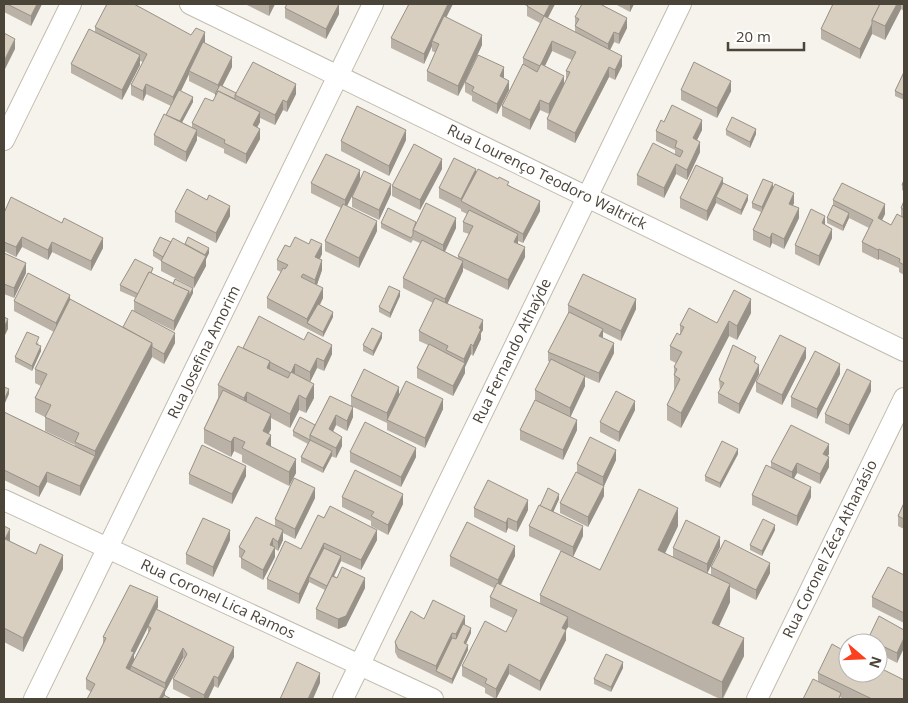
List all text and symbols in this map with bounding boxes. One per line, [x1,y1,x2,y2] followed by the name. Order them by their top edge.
[728,20,804,52] scale bar
[736,26,771,46] text: 20 m
[444,119,651,233] street label: Rua Lourenço Teodoro Waltrick
[467,275,555,427] street label: Rua Fernando Athaýde
[162,282,244,421] street label: Rua Josefina Amorim
[777,456,881,641] street label: Rua Coronel Zéca Athanásio
[138,553,299,643] street label: Rua Coronel Lica Ramos
[838,633,888,683] north arrow
[865,654,887,671] text: N

